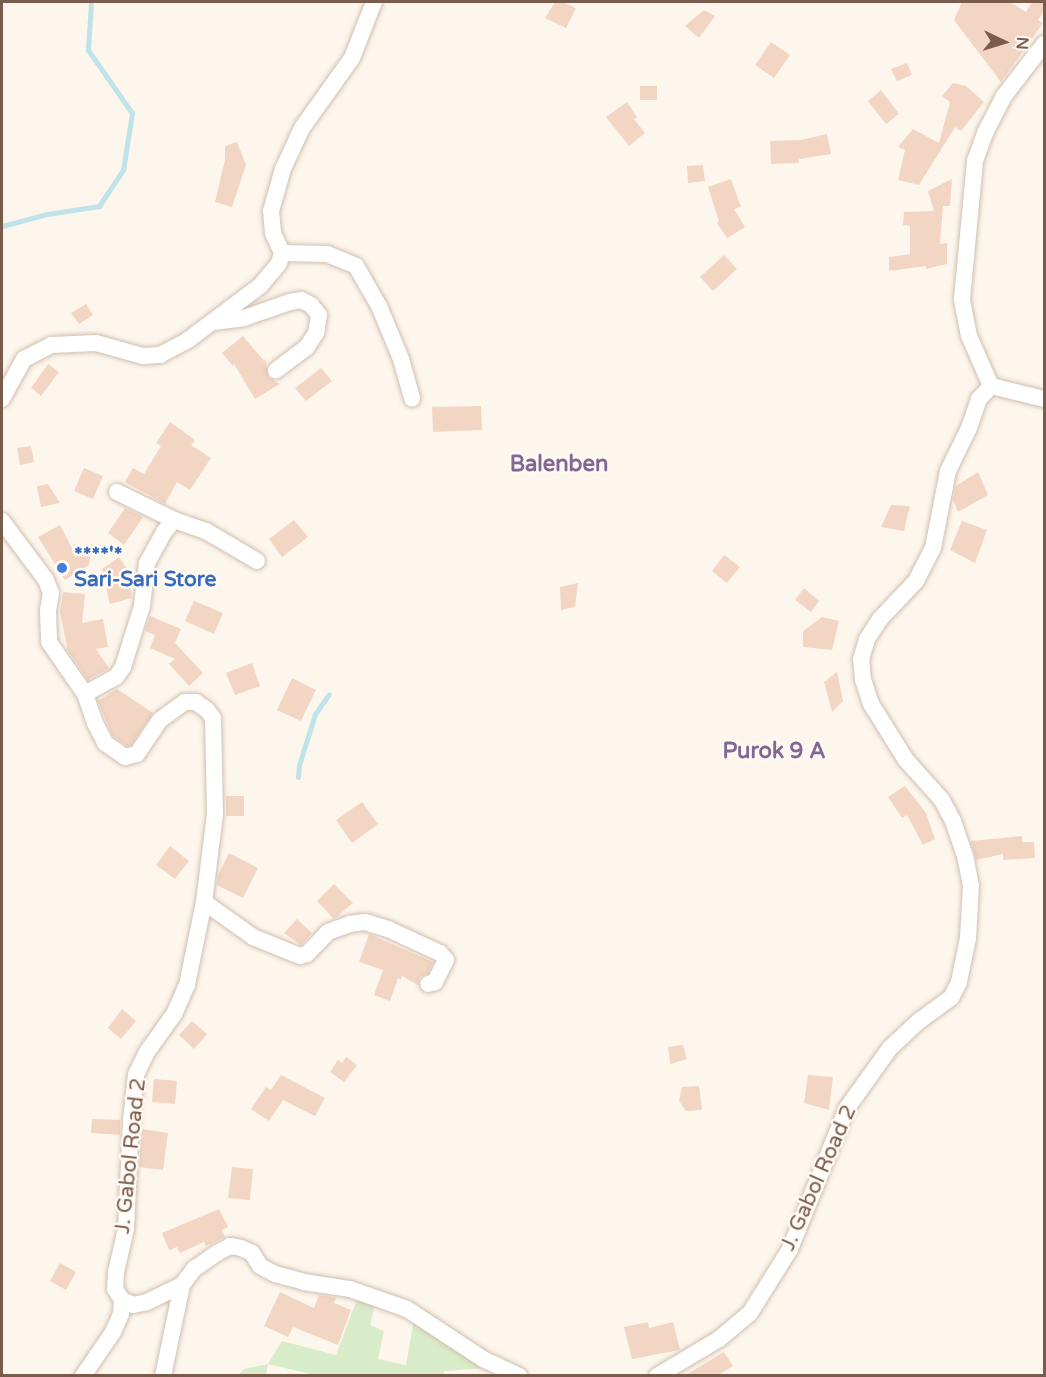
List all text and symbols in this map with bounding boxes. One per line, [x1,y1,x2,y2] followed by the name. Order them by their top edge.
[974,12,1034,72] north arrow
[1012,36,1032,50] text: N
[510,452,608,478] district label: Balenben
[74,543,216,593] place label: ****'* Sari-Sari Store
[55,561,69,575] marker: ****'* Sari-Sari Store
[722,739,826,765] district label: Purok 9 A
[110,1077,152,1235] street label: J. Gabol Road 2
[776,1101,862,1255] street label: J. Gabol Road 2

